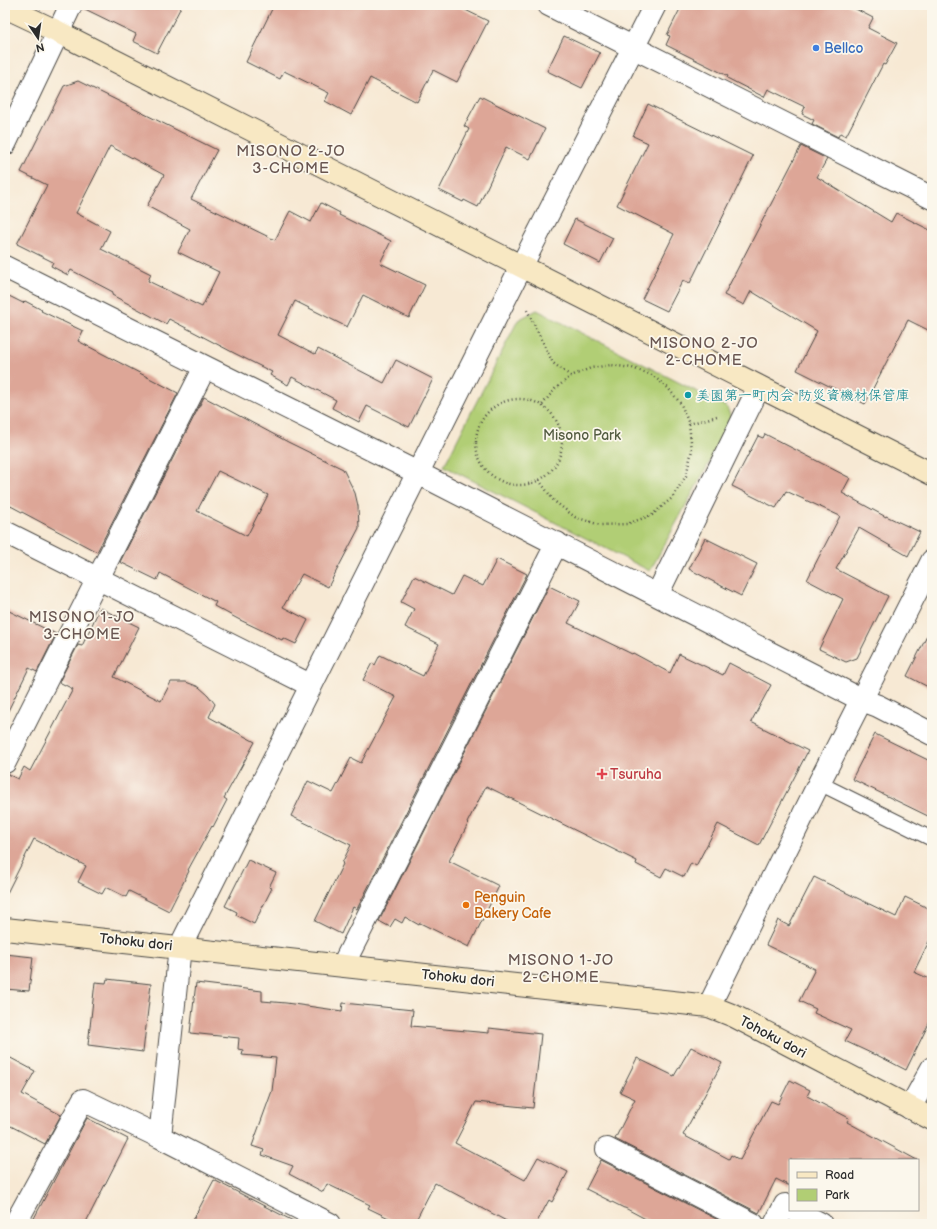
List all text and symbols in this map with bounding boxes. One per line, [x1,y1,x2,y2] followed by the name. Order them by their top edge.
[18,18,58,58] north arrow
[35,40,46,55] text: N
[824,40,863,57] place label: Bellco
[811,43,821,53] marker: Bellco
[236,142,346,178] district label: MISONO 2-JO 3-CHOME
[649,334,759,370] district label: MISONO 2-JO 2-CHOME
[696,387,910,404] place label: 美園第一町内会 防災資機材保管庫
[683,390,693,400] marker: 美園第一町内会 防災資機材保管庫
[543,427,621,444] park label: Misono Park
[29,608,135,644] district label: MISONO 1-JO 3-CHOME
[610,766,662,783] place label: Tsuruha
[597,769,607,779] marker: Tsuruha
[474,889,551,922] place label: Penguin Bakery Cafe
[461,900,471,910] marker: Penguin Bakery Cafe
[99,930,173,954] street label: Tohoku dori
[508,951,614,987] district label: MISONO 1-JO 2-CHOME
[421,966,495,990] street label: Tohoku dori
[737,1012,809,1062] street label: Tohoku dori
[789,1159,919,1211] legend
[825,1168,854,1183] text: Road
[825,1188,849,1203] text: Park

